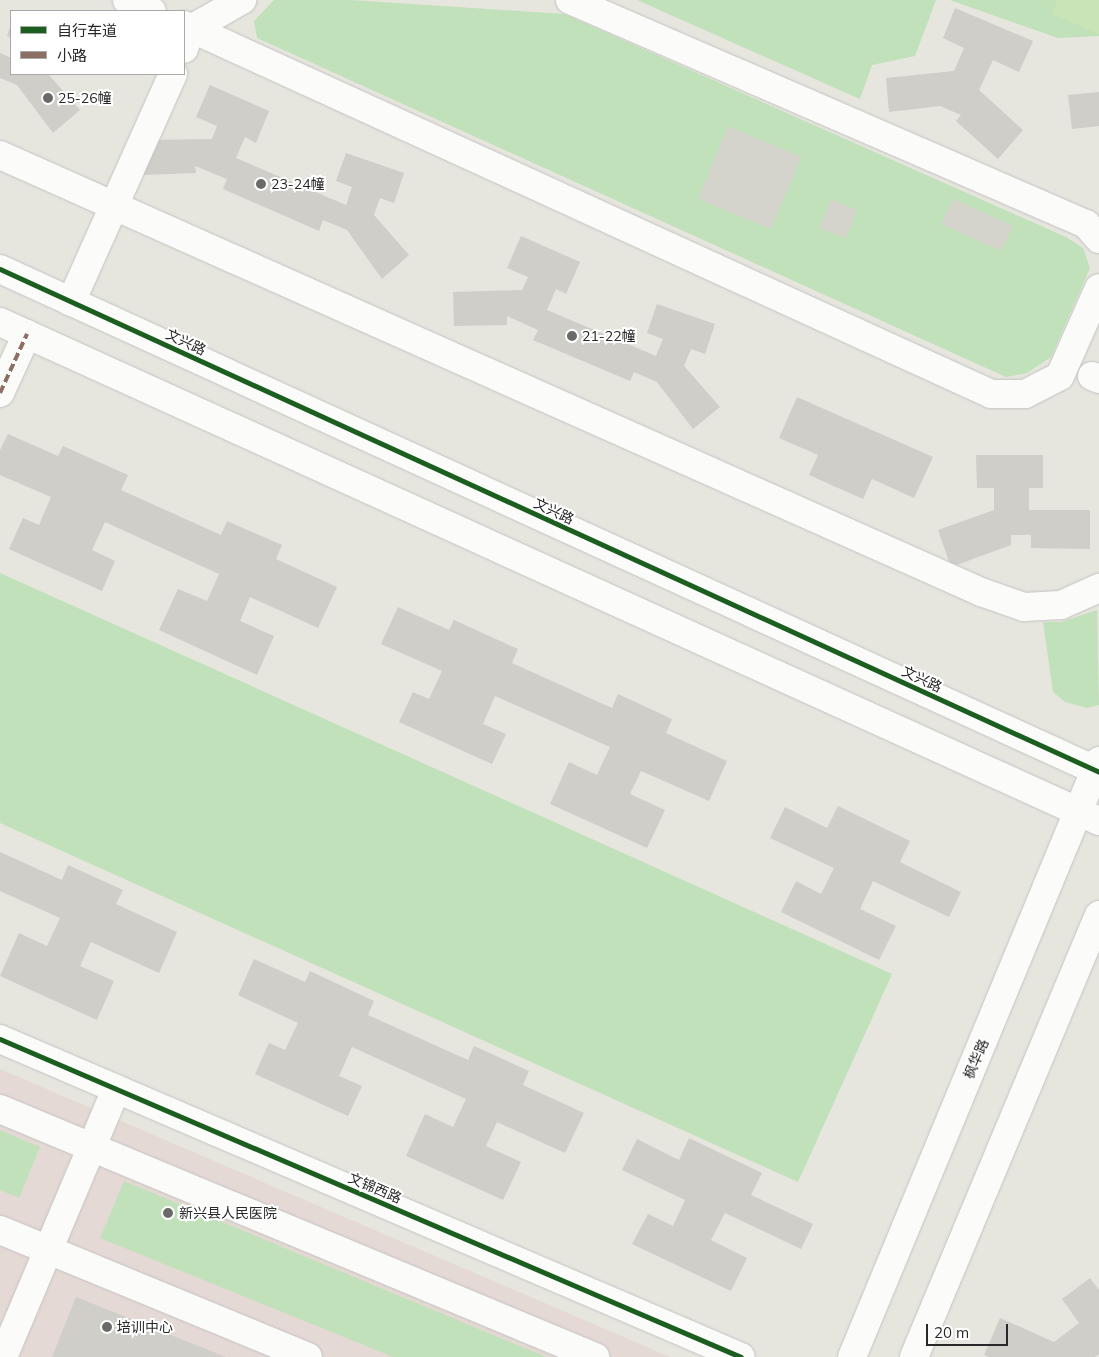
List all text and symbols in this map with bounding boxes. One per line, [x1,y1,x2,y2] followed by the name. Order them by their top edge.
[10,10,185,75] legend
[57,21,117,40] text: 自行车道
[57,46,87,65] text: 小路
[58,90,112,106] place label: 25-26幢
[42,92,54,104] marker: 25-26幢
[271,176,325,192] place label: 23-24幢
[255,178,267,190] marker: 23-24幢
[163,326,209,358] street label: 文兴路
[582,328,636,344] place label: 21-22幢
[566,330,578,342] marker: 21-22幢
[531,495,577,527] street label: 文兴路
[899,663,945,695] street label: 文兴路
[960,1036,992,1082] street label: 枫华路
[346,1169,404,1207] street label: 文锦西路
[179,1205,277,1221] place label: 新兴县人民医院
[161,1206,175,1220] marker: 新兴县人民医院
[929,1314,1012,1346] scale bar
[117,1319,173,1335] place label: 培训中心
[101,1321,113,1333] marker: 培训中心
[934,1323,969,1342] text: 20 m

